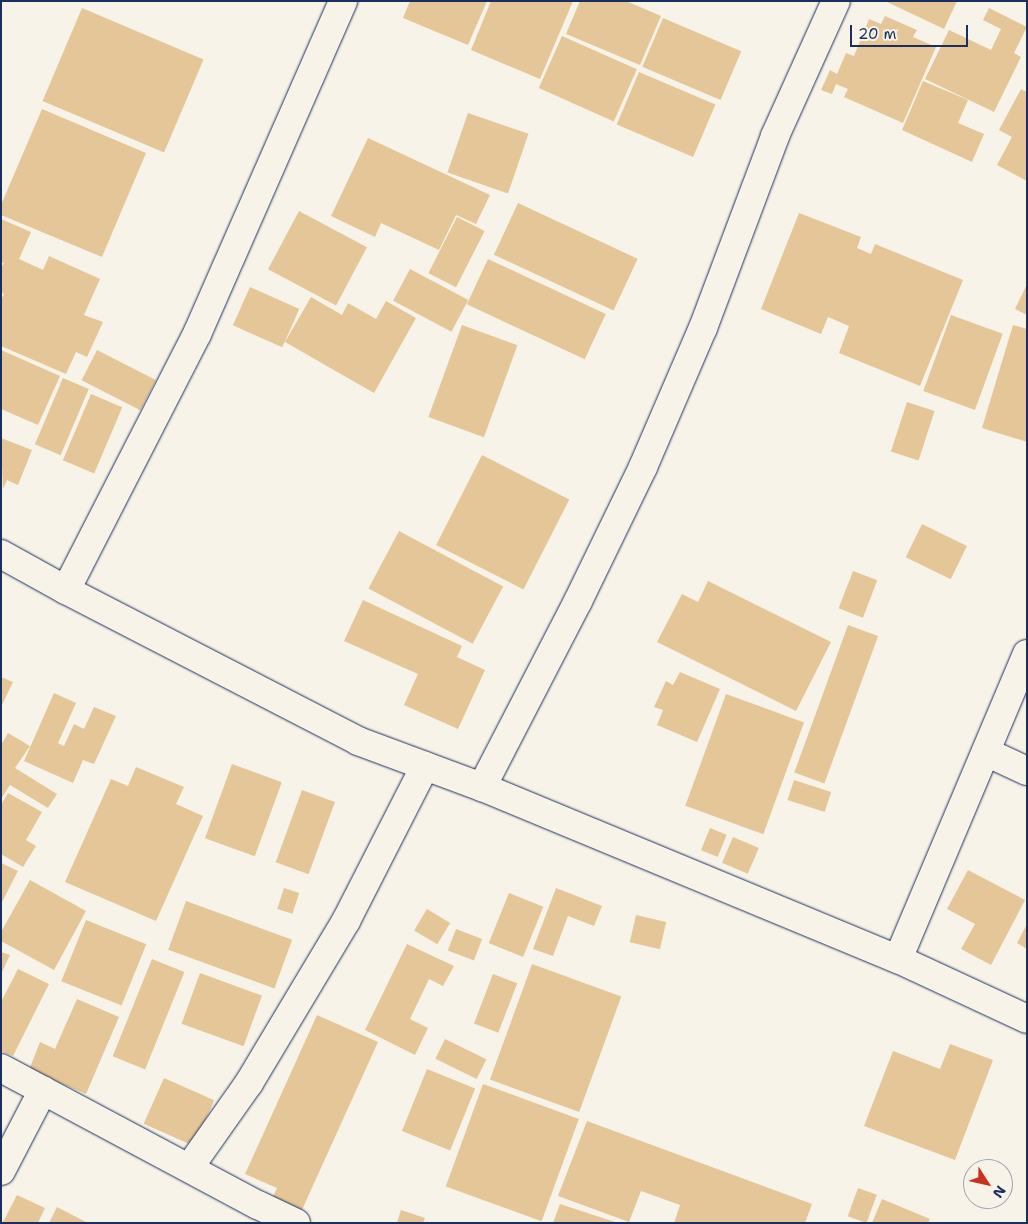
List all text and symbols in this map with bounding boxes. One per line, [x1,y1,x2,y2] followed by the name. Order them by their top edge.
[853,15,970,47] scale bar
[858,24,897,44] text: 20 m
[963,1159,1013,1209] north arrow
[989,1182,1010,1202] text: N

